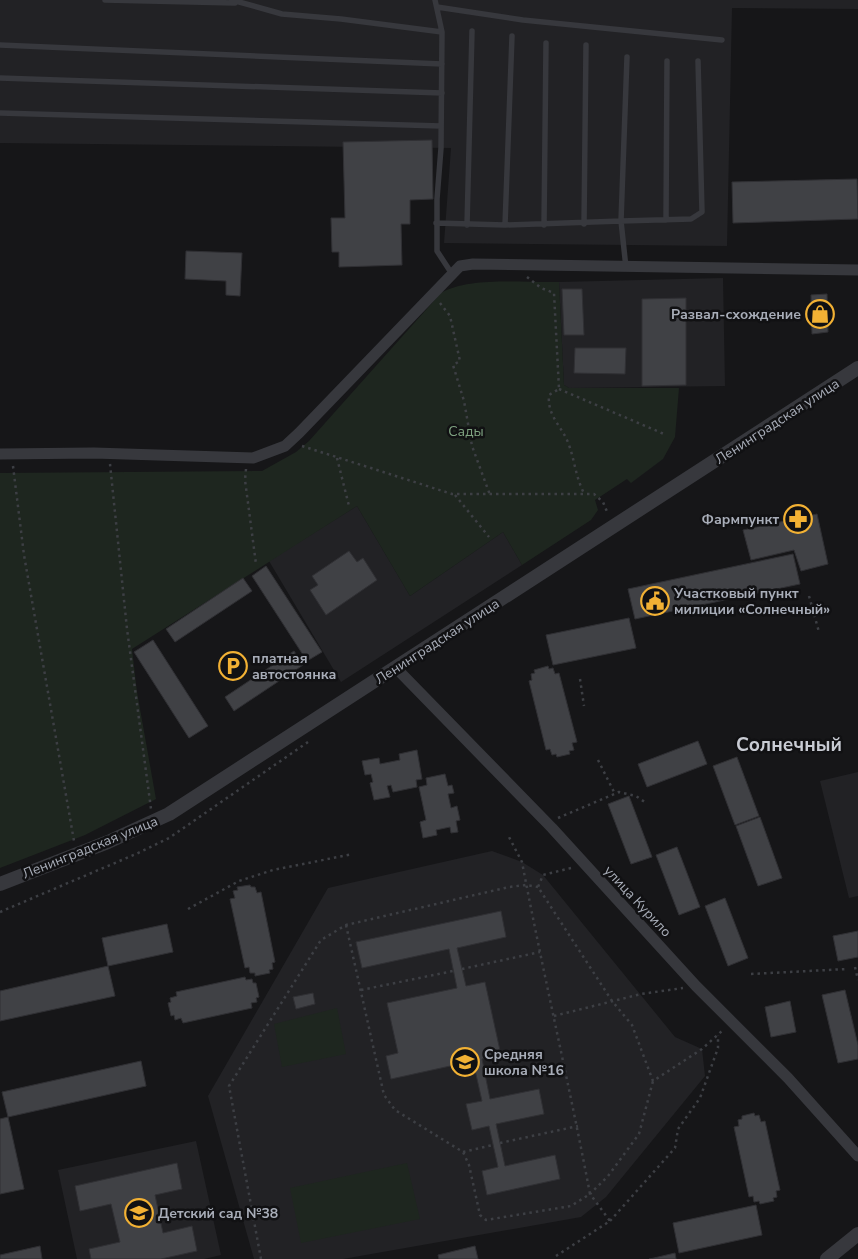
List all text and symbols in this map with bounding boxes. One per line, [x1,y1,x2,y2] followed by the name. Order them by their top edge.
[805,299,835,329] shop icon: Развал-схождение
[671,305,801,324] place label: Развал-схождение
[711,374,843,469] street label: Ленинградская улица
[448,422,484,441] park label: Сады
[783,504,813,534] pharmacy icon: Фармпункт
[702,510,779,529] place label: Фармпункт
[673,584,830,619] place label: Участковый пункт милиции «Солнечный»
[640,586,670,616] public building icon: Участковый пункт милиции «Солнечный»
[371,594,503,689] street label: Ленинградская улица
[252,649,336,684] place label: платная автостоянка
[218,651,248,681] parking icon: платная автостоянка
[736,732,842,758] district label: Солнечный
[20,812,161,883] street label: Ленинградская улица
[600,862,676,941] street label: улица Курило
[484,1045,564,1080] place label: Средняя школа №16
[450,1047,480,1077] school or university icon: Средняя школа №16
[124,1198,154,1228] school or university icon: Детский сад №38
[158,1204,278,1223] place label: Детский сад №38

